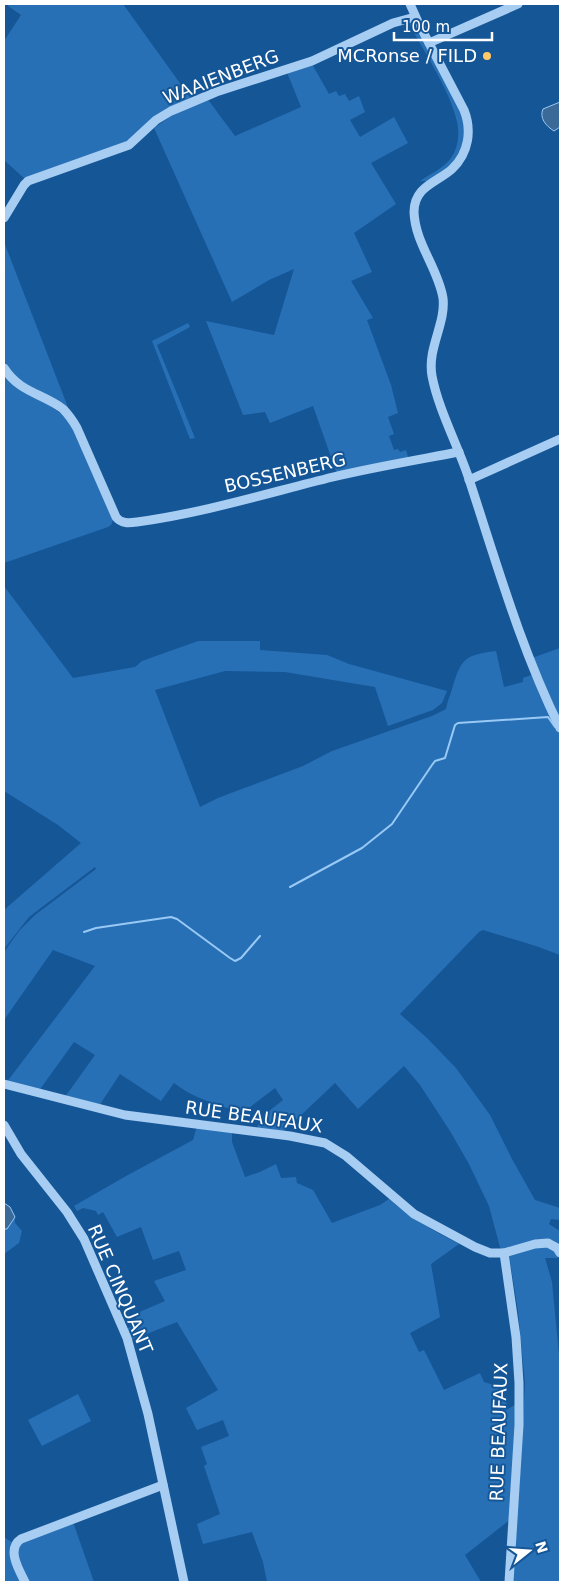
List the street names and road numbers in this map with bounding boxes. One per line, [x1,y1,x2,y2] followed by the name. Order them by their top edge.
[160,45,282,108] street label: WAAIENBERG
[222,448,348,497] street label: BOSSENBERG
[184,1096,324,1137] street label: RUE BEAUFAUX
[84,1221,158,1357] street label: RUE CINQUANT
[486,1362,511,1502] street label: RUE BEAUFAUX

